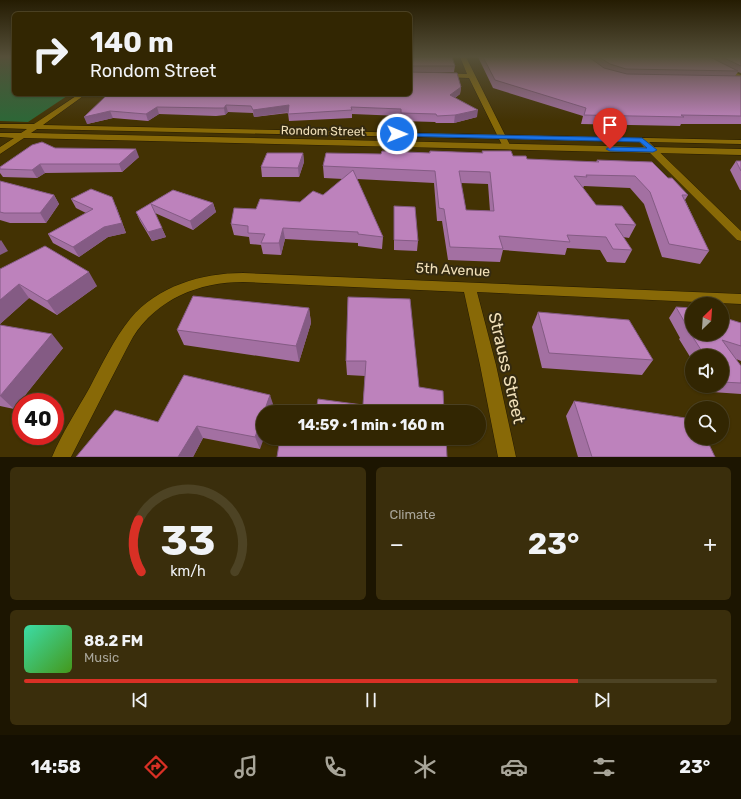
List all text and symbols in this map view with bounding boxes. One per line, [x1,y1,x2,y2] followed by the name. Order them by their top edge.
[90,26,174,59] text: 140 m
[24,28,76,80] icon: right
[90,60,216,82] text: Rondom Street
[593,108,627,149] pin
[376,113,418,155] position arrow
[599,114,621,136] icon: arrive
[281,123,366,139] street label: Rondom Street
[415,260,491,280] street label: 5th Avenue
[685,297,729,341] north arrow
[685,297,729,445] map controls
[484,310,530,426] street label: Strauss Street
[685,349,729,393] button: sound
[12,393,64,445] speed limit sign: 40
[685,401,729,445] button: search
[298,416,444,434] text: 14:59 · 1 min · 160 m
[390,507,436,522] text: Climate
[160,515,215,564] text: 33
[528,526,579,562] text: 23°
[390,531,404,558] text: −
[703,531,717,558] text: +
[170,562,206,579] text: km/h
[84,632,143,650] text: 88.2 FM
[84,650,119,665] text: Music
[129,689,151,711] icon: previous
[360,689,382,711] icon: pause
[591,689,613,711] icon: next
[142,753,170,781] icon: directions
[232,753,260,781] icon: music
[321,753,349,781] icon: phone
[411,753,439,781] icon: climate
[500,753,528,781] icon: car
[590,753,618,781] icon: filters
[31,756,81,778] text: 14:58
[679,756,710,778] text: 23°

